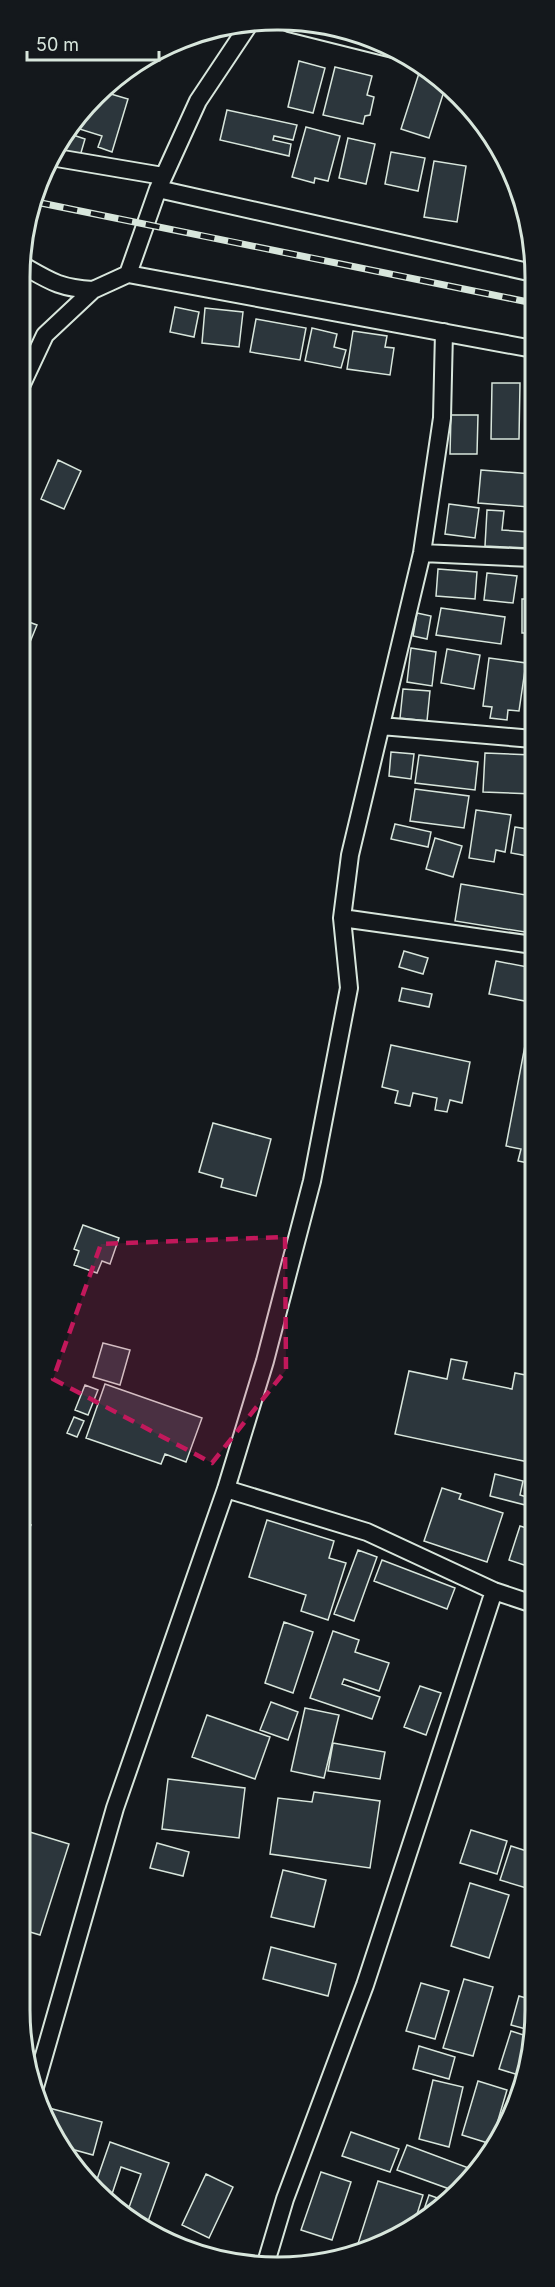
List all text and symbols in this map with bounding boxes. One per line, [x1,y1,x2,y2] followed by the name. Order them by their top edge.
[27,24,159,62] scale bar
[36,34,79,55] text: 50 m

